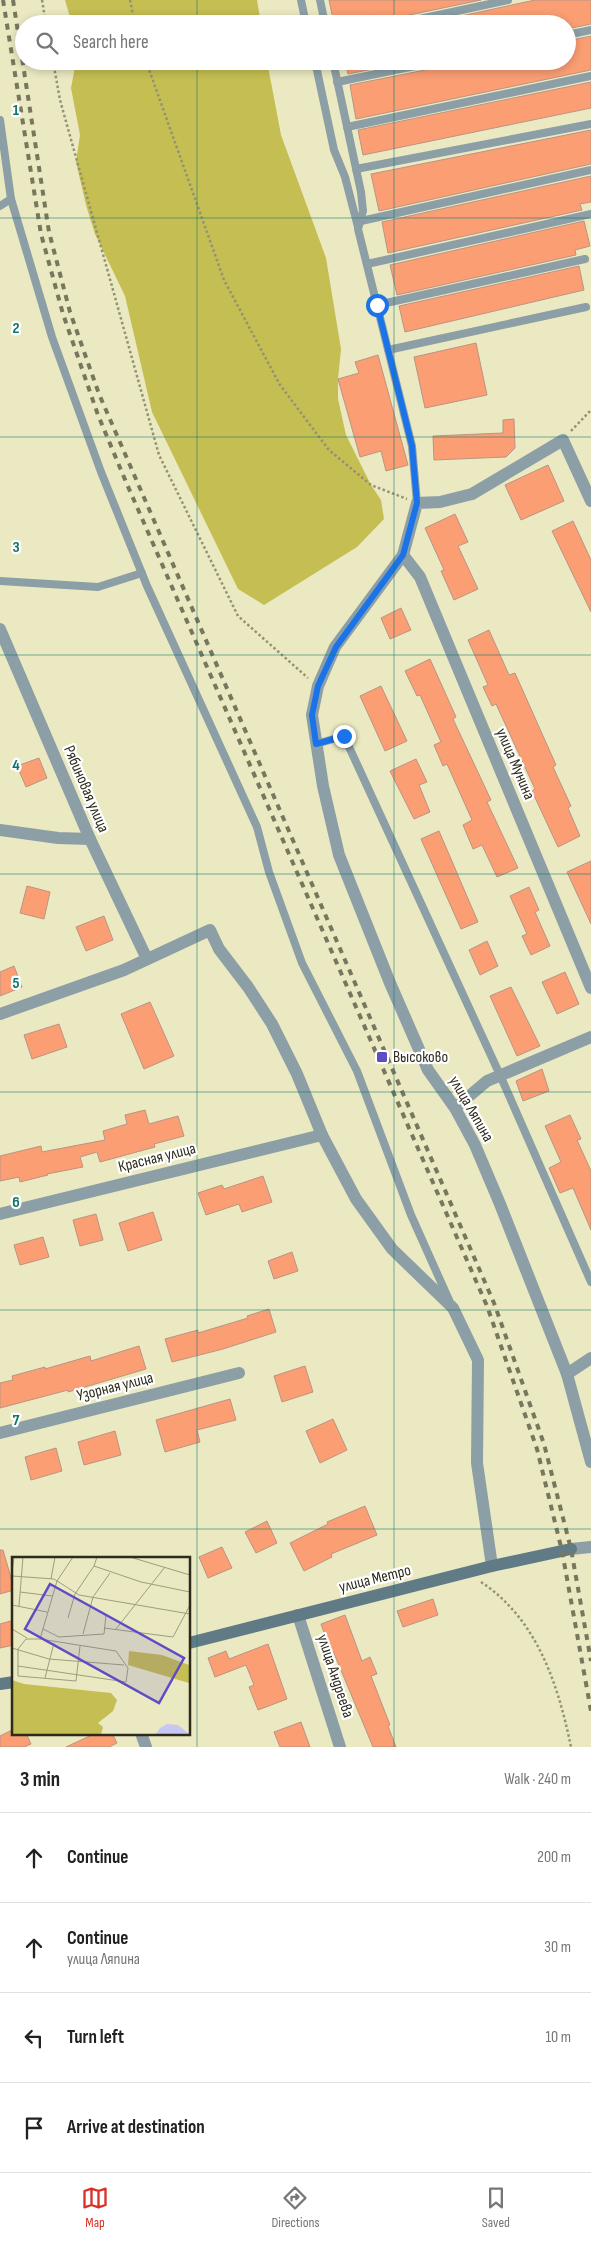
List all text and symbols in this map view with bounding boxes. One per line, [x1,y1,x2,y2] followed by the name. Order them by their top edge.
[15,15,576,70] search box
[33,29,61,57] icon: search
[73,31,149,54] text: Search here
[13,101,20,120] text: 1
[366,294,389,317] route start
[12,319,20,338] text: 2
[12,538,20,557] text: 3
[333,725,356,748] route end
[491,725,539,803] street label: улица Мунина
[59,743,113,835] street label: Рябиновая улица
[12,756,20,775] text: 4
[12,974,20,993] text: 5
[393,1048,448,1067] place label: Высоково
[375,1050,389,1064] marker: Высоково
[445,1073,497,1145] street label: улица Ляпина
[116,1139,198,1177] street label: Красная улица
[12,1193,20,1212] text: 6
[75,1368,155,1406] street label: Узорная улица
[13,1411,20,1430] text: 7
[12,1557,190,1734] inset map
[337,1561,413,1597] street label: улица Метро
[313,1632,357,1720] street label: улица Андреева
[20,1767,60,1792] text: 3 min
[504,1770,571,1789] text: Walk · 240 m
[20,1844,48,1872] icon: ahead
[67,1846,128,1869] text: Continue
[537,1848,571,1867] text: 200 m
[67,1927,128,1950] text: Continue
[20,1934,48,1962] icon: ahead
[544,1938,571,1957] text: 30 m
[67,1950,140,1969] text: улица Ляпина
[20,2024,48,2052] icon: left
[67,2026,124,2049] text: Turn left
[545,2028,571,2047] text: 10 m
[20,2114,48,2142] icon: arrive
[67,2116,205,2139] text: Arrive at destination
[81,2184,109,2231] tab: Map
[271,2184,320,2231] tab: Directions
[482,2184,510,2231] tab: Saved

